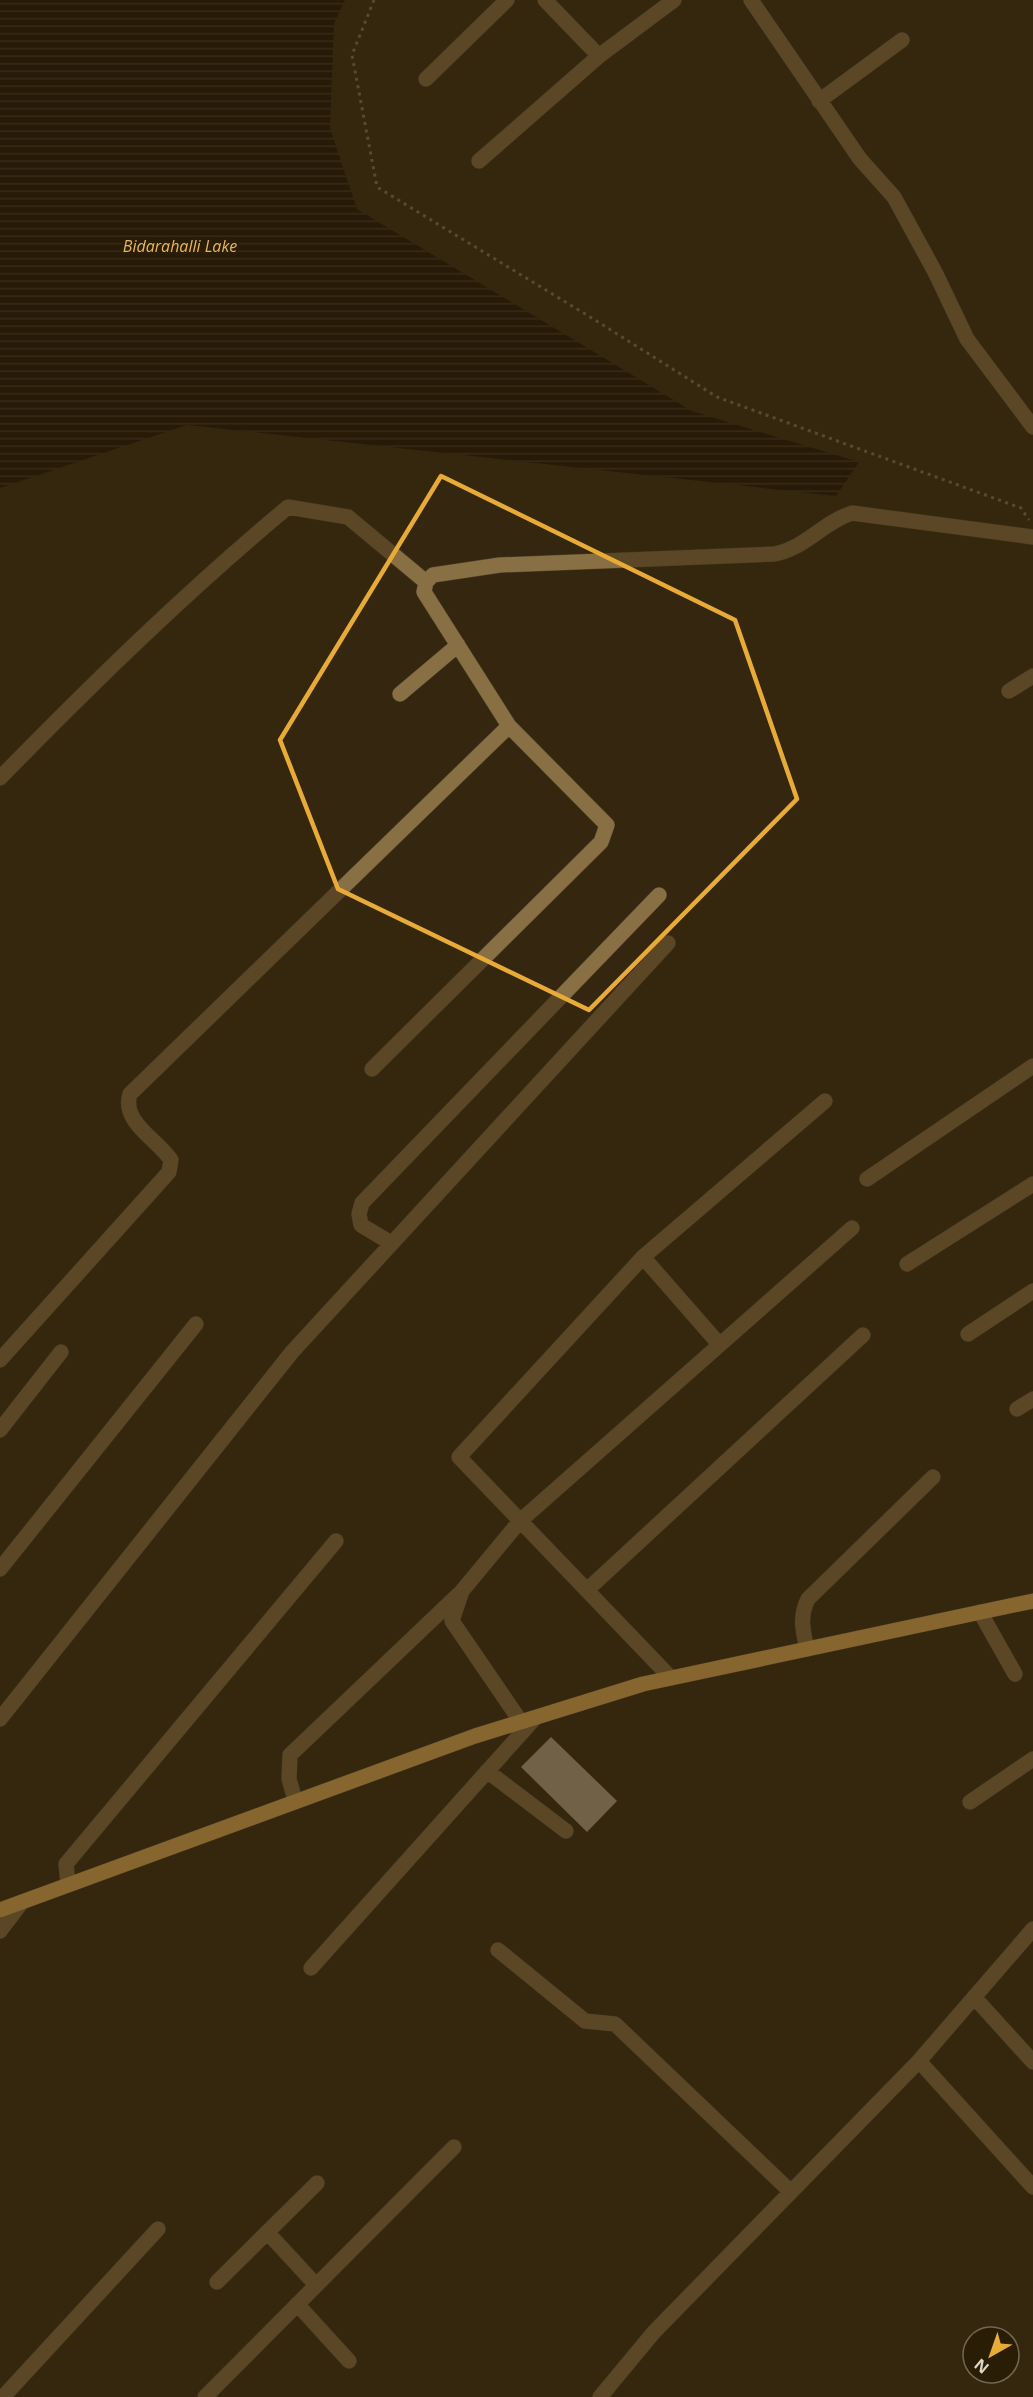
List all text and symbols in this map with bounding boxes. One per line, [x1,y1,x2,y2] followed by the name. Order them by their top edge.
[123,235,237,257] water label: Bidarahalli Lake
[961,2325,1021,2385] north arrow
[969,2354,993,2379] text: N

